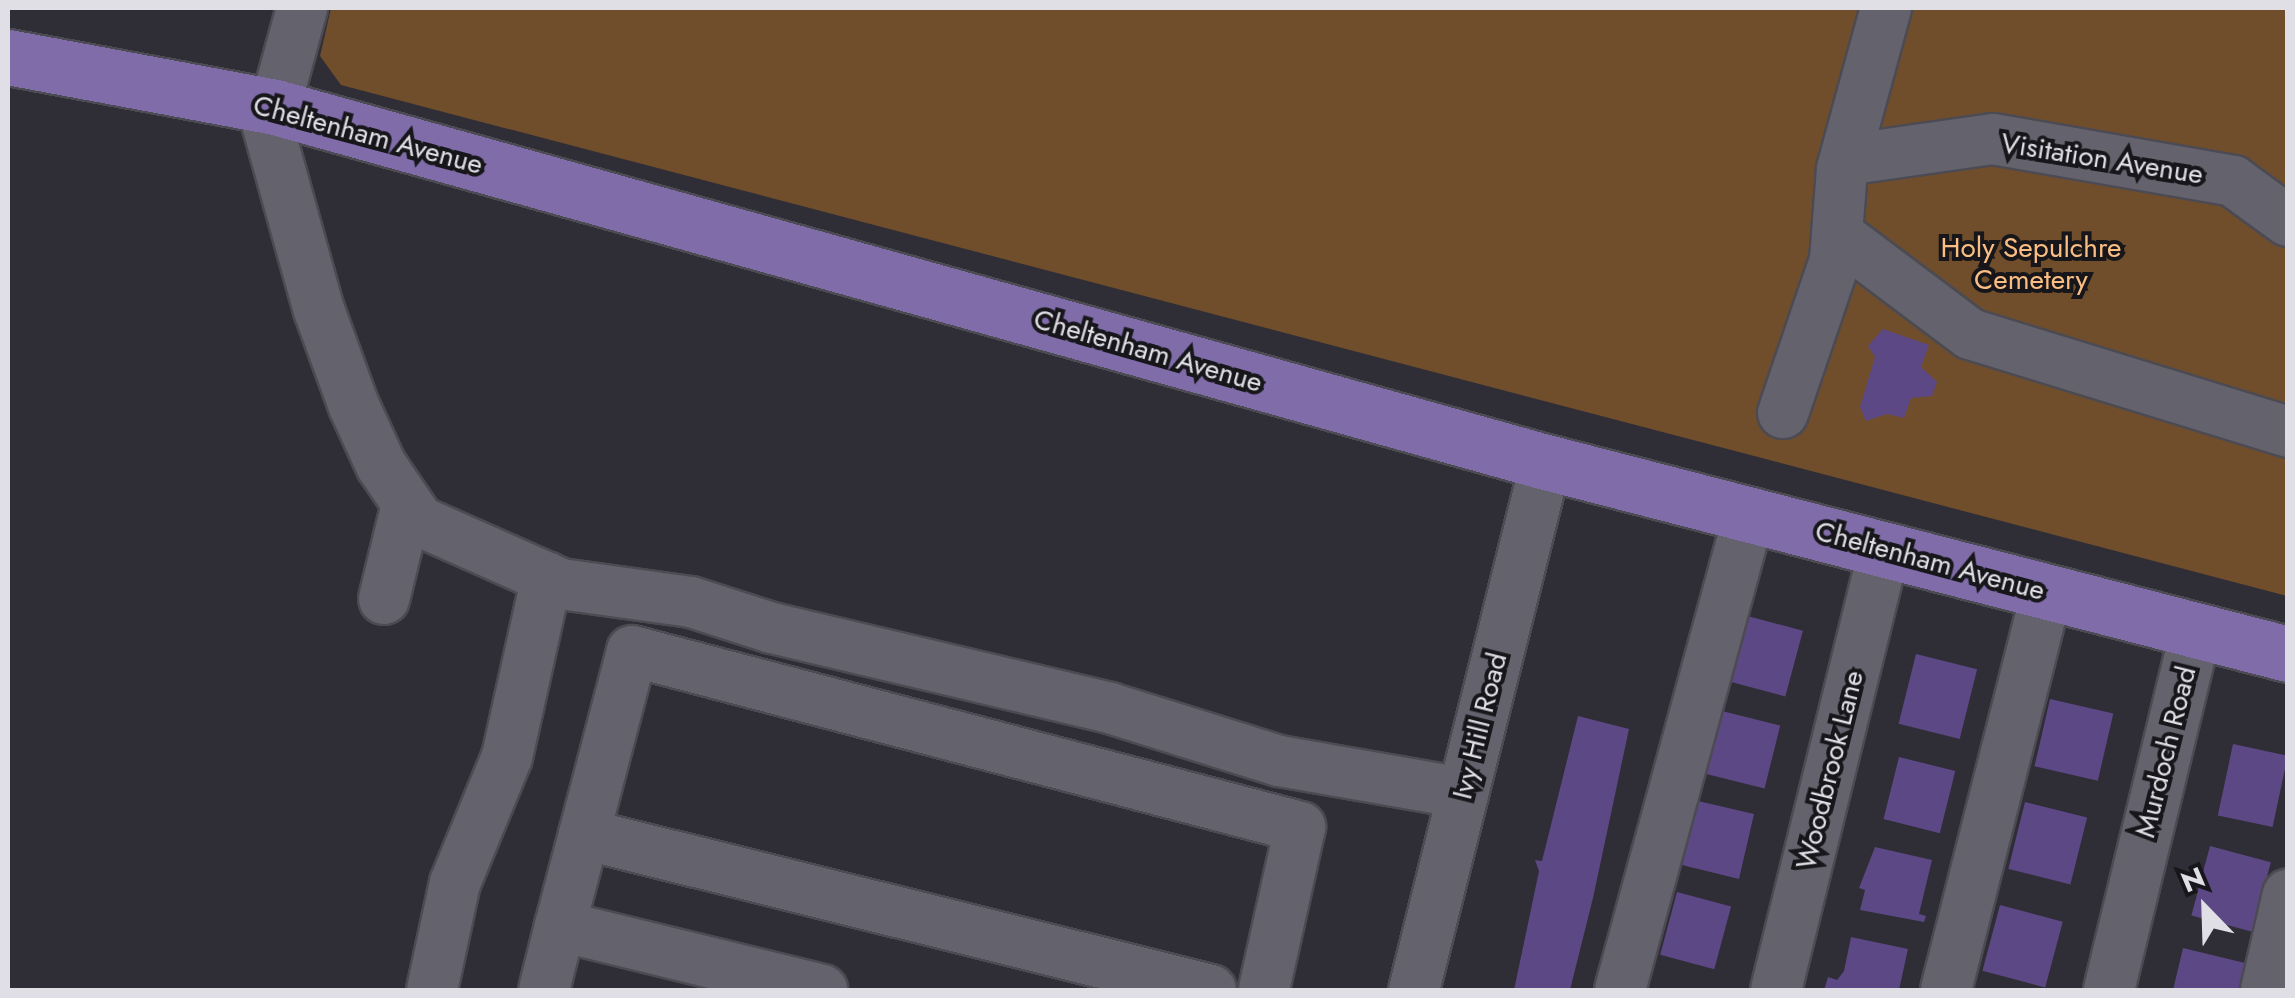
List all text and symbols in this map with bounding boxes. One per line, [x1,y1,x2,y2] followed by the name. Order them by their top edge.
[250,88,486,182] street label: Cheltenham Avenue
[1999,126,2205,192] street label: Visitation Avenue
[1940,231,2122,297] park label: Holy Sepulchre Cemetery
[1030,302,1266,400] street label: Cheltenham Avenue
[1812,514,2048,608] street label: Cheltenham Avenue
[1446,649,1514,803] street label: Ivy Hill Road
[2129,663,2203,841] street label: Murdoch Road
[1789,667,1871,873] street label: Woodbrook Lane
[2175,857,2211,903] text: N
[2155,858,2255,958] north arrow

